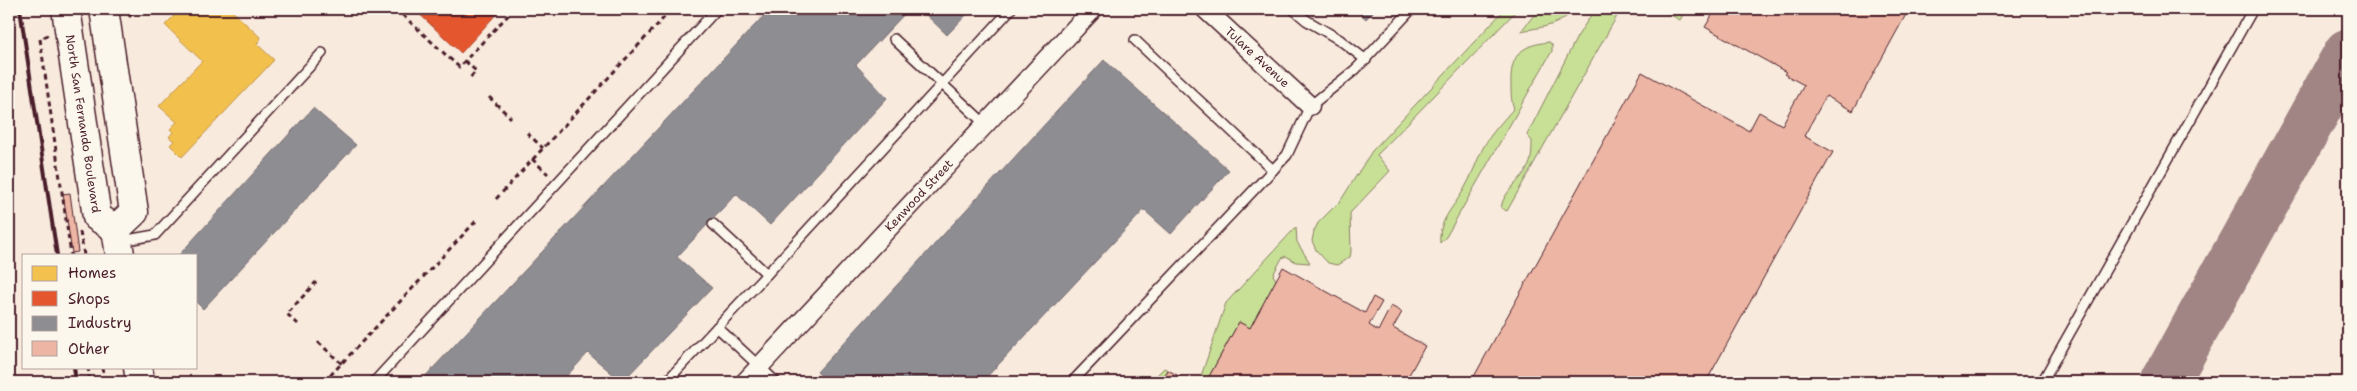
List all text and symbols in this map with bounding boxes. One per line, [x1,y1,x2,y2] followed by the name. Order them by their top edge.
[1222,23,1293,91] street label: Tulare Avenue
[62,33,104,214] street label: North San Fernando Boulevard
[881,156,957,235] street label: Kenwood Street
[22,254,198,368] legend
[68,263,116,283] text: Homes
[68,289,110,309] text: Shops
[68,313,132,333] text: Industry
[68,339,110,359] text: Other

